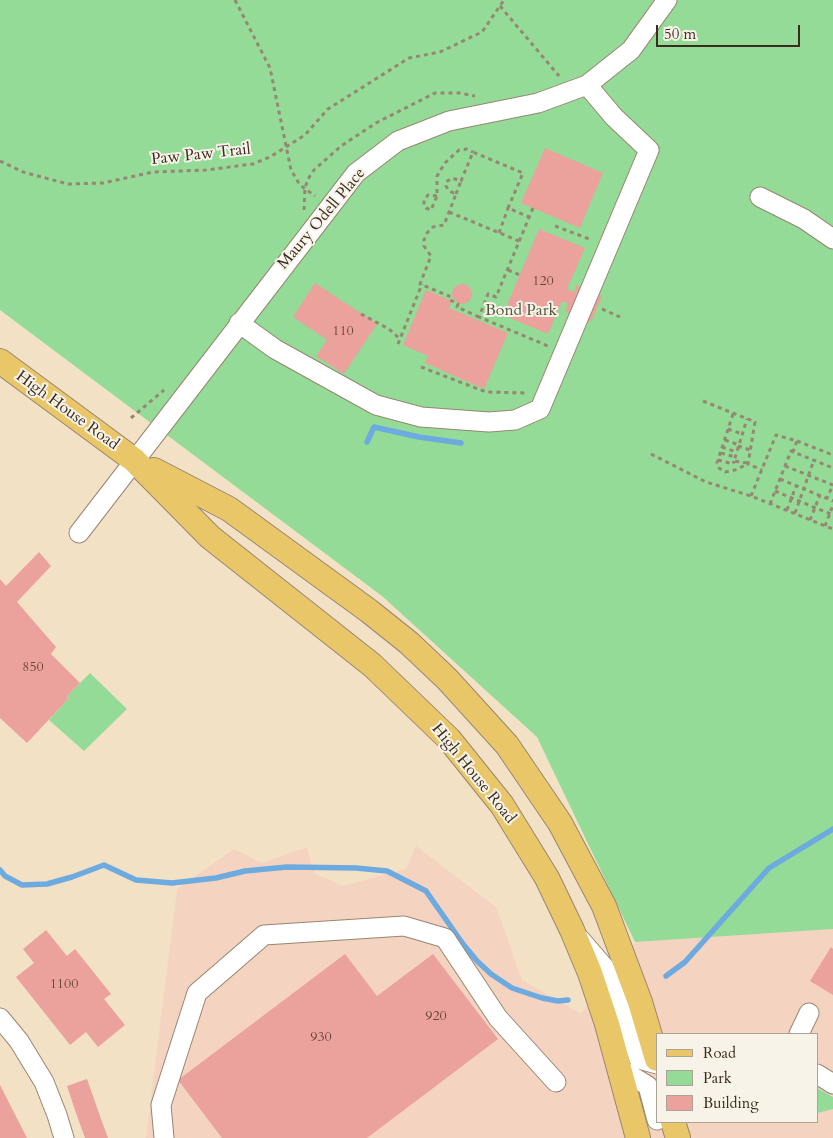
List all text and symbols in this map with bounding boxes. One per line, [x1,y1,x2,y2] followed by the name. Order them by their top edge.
[658,15,802,47] scale bar
[664,24,696,44] text: 50 m
[150,140,252,170] street label: Paw Paw Trail
[274,164,370,274] street label: Maury Odell Place
[532,274,554,290] house number: 120
[485,301,557,321] park label: Bond Park
[332,324,354,340] house number: 110
[12,367,122,455] street label: High House Road
[22,660,44,676] house number: 850
[427,720,519,828] street label: High House Road
[50,977,78,993] house number: 1100
[425,1009,447,1025] house number: 920
[310,1030,332,1046] house number: 930
[656,1033,818,1123] legend
[703,1043,736,1063] text: Road
[703,1068,732,1088] text: Park
[703,1093,759,1113] text: Building

